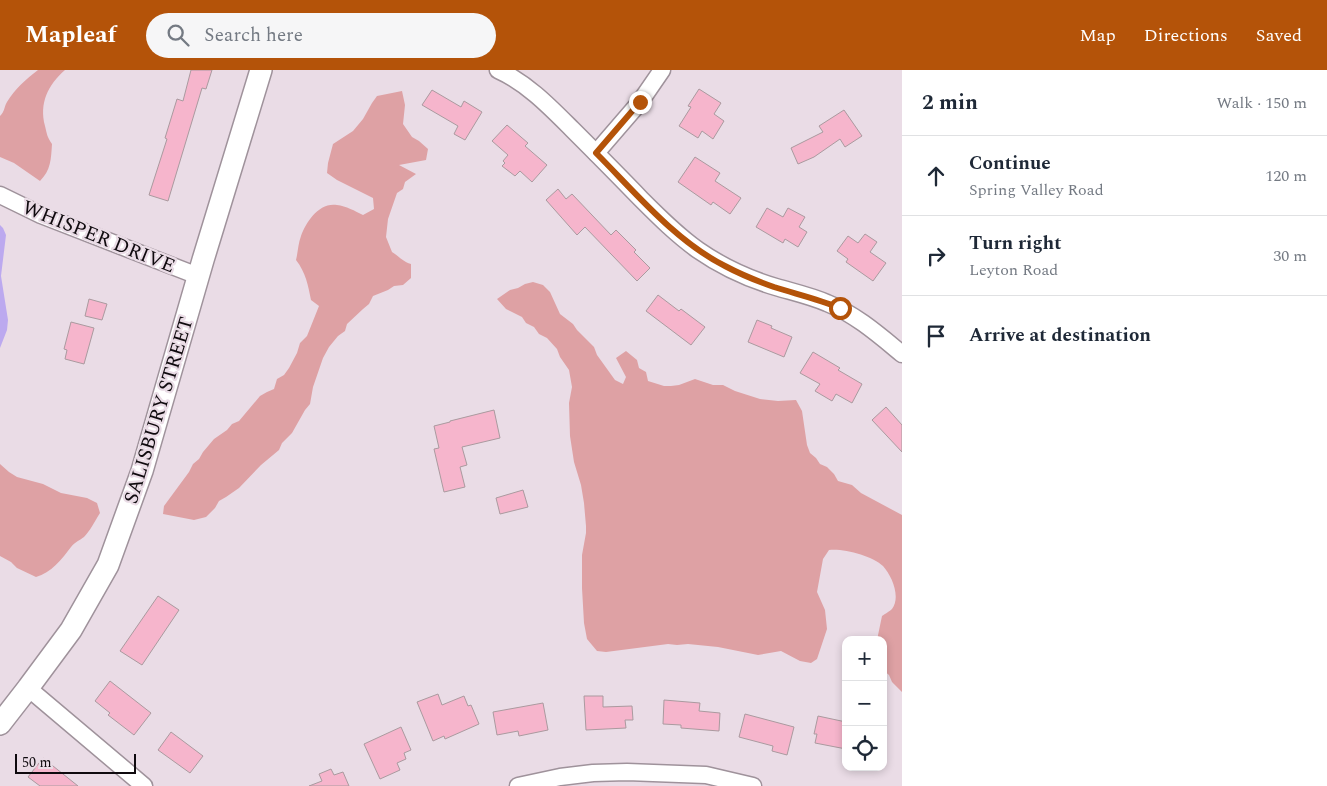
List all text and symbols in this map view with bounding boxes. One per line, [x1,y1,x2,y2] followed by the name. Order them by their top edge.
[146,13,496,58] search box
[25,17,116,53] text: Mapleaf
[164,21,192,49] icon: search
[204,21,303,50] text: Search here
[1080,22,1116,49] text: Map
[1144,22,1228,49] text: Directions
[1256,22,1302,49] text: Saved
[922,87,978,119] text: 2 min
[629,91,652,114] route end
[1216,91,1307,115] text: Walk · 150 m
[969,149,1051,178] text: Continue
[922,162,950,190] icon: ahead
[1265,164,1307,188] text: 120 m
[969,178,1104,202] text: Spring Valley Road
[18,193,180,281] street label: WHISPER DRIVE
[969,229,1062,258] text: Turn right
[922,242,950,270] icon: right
[1273,244,1307,268] text: 30 m
[969,258,1058,282] text: Leyton Road
[829,297,852,320] route start
[116,313,202,507] street label: SALISBURY STREET
[969,321,1151,350] text: Arrive at destination
[922,322,950,350] icon: arrive
[842,636,887,771] map controls
[842,636,887,681] button: +
[842,681,887,726] button: −
[842,726,887,771] button: locate
[15,751,136,774] scale bar
[22,752,52,773] text: 50 m

